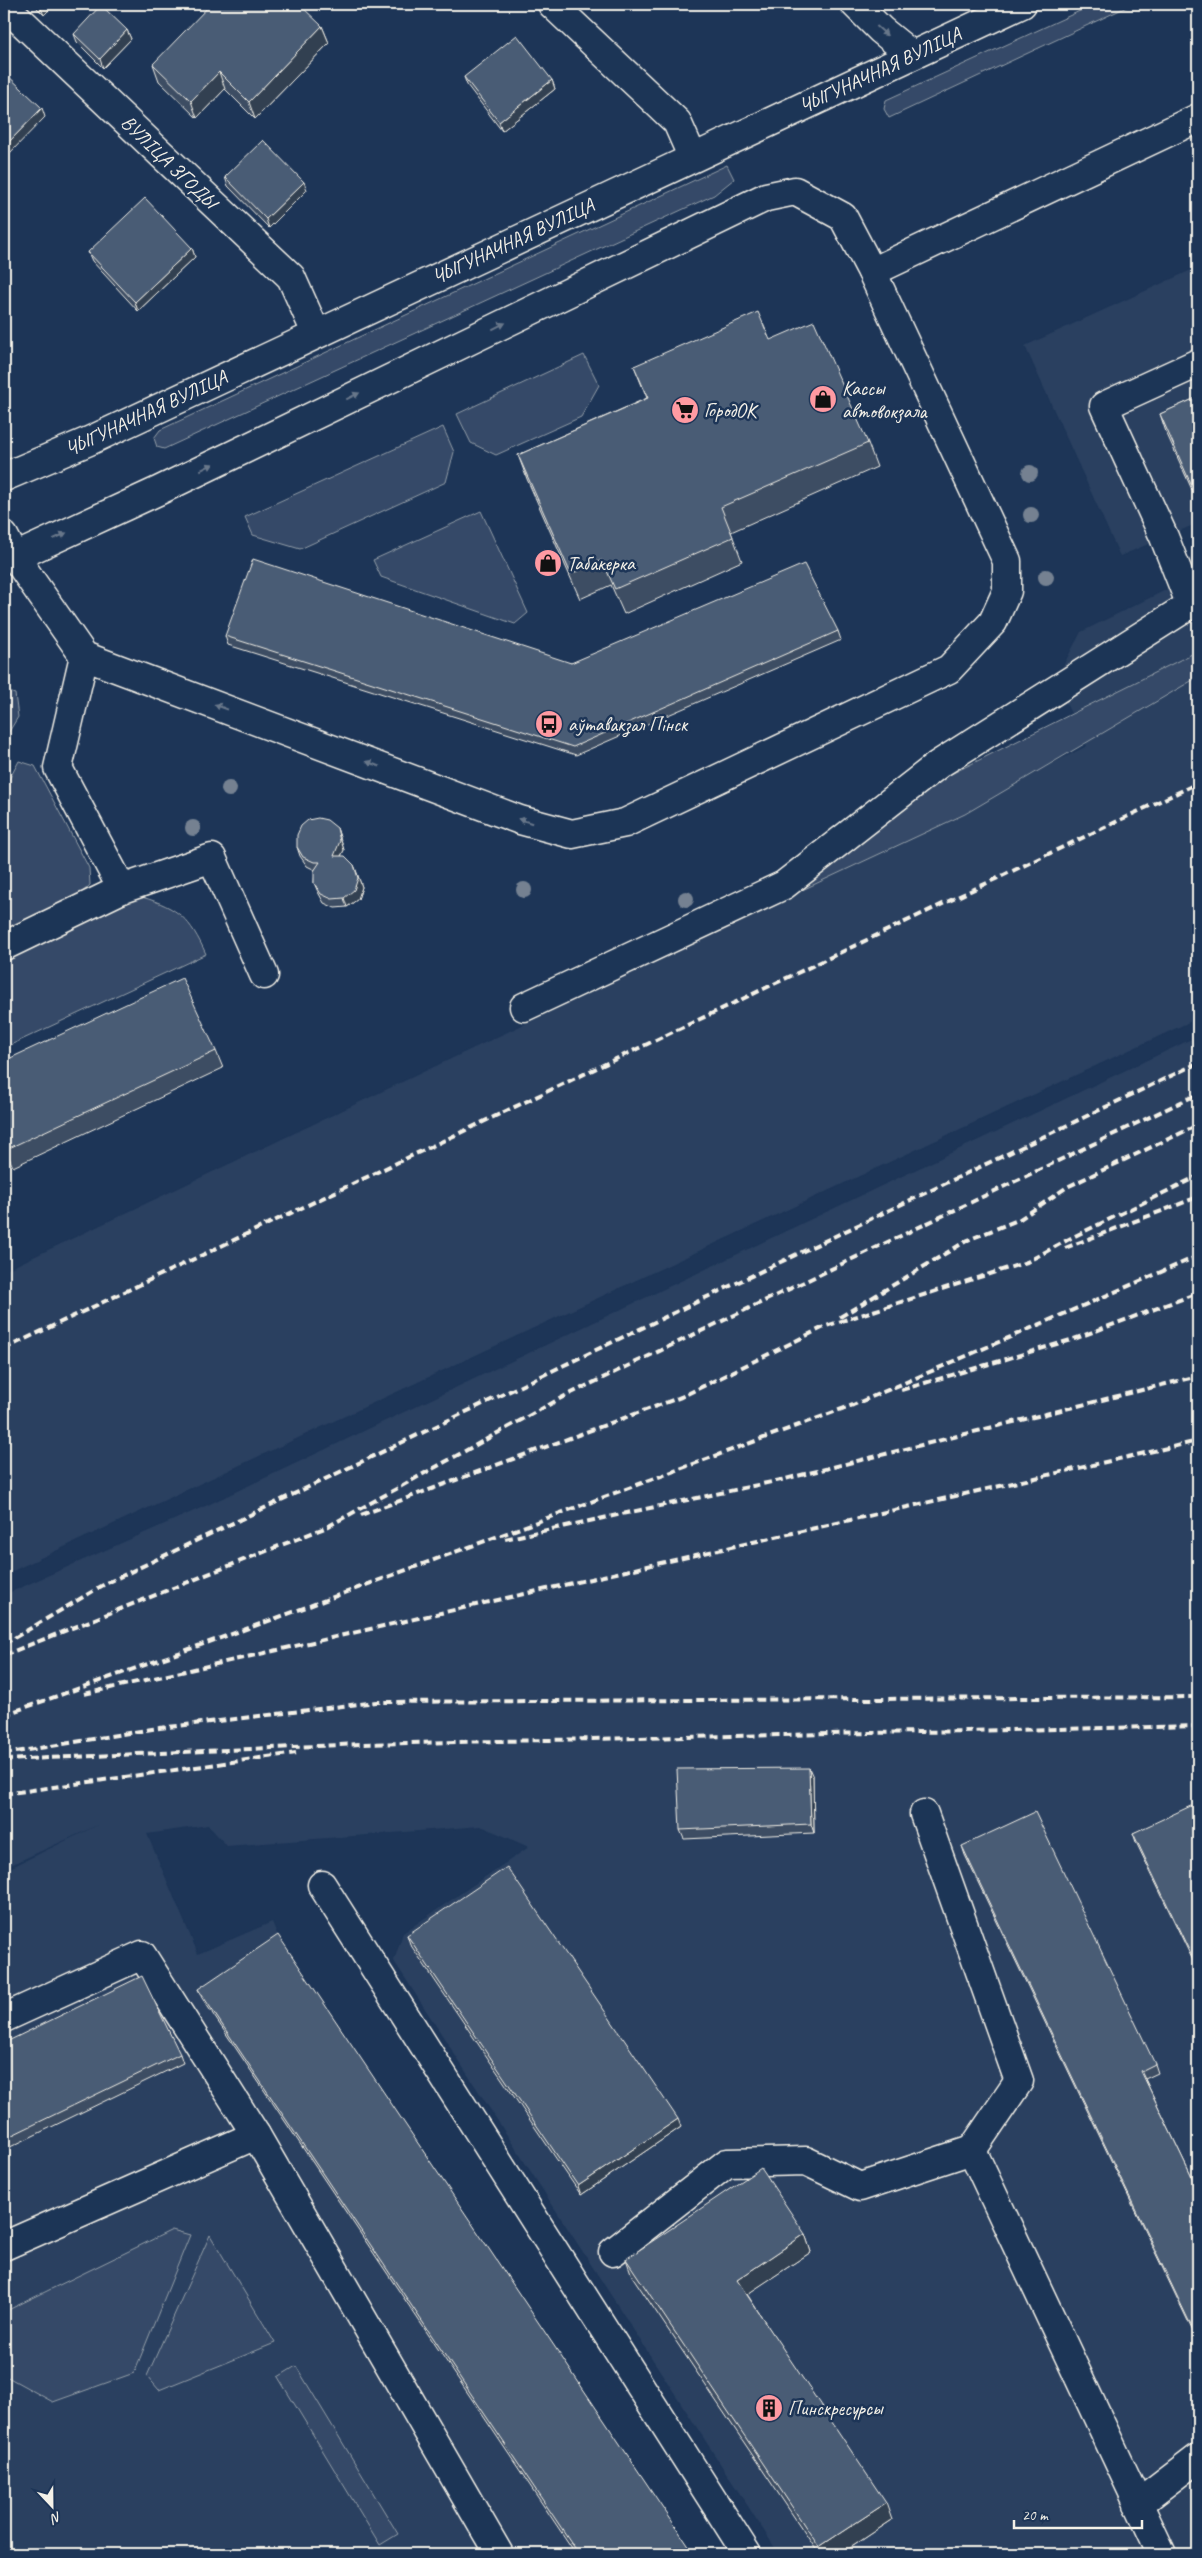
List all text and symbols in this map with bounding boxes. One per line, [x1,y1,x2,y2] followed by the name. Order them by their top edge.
[795,21,966,118] street label: ЧЫГУНАЧНАЯ ВУЛІЦА
[876,25,889,36] one-way arrow
[116,110,225,217] street label: ВУЛІЦА ЗГОДЫ
[428,192,599,289] street label: ЧЫГУНАЧНАЯ ВУЛІЦА
[492,322,506,330] one-way arrow
[61,364,232,461] street label: ЧЫГУНАЧНАЯ ВУЛІЦА
[842,376,929,424] place label: Кассы автовокзала
[808,384,838,414] shop icon: Кассы автовокзала
[346,392,360,400] one-way arrow
[670,395,700,425] supermarket icon: ГородОК
[704,398,759,423] place label: ГородОК
[200,463,214,471] one-way arrow
[53,532,67,540] one-way arrow
[533,548,563,578] shop icon: Табакерка
[567,551,636,576] place label: Табакерка
[213,703,228,711] one-way arrow
[534,709,564,739] bus stop icon: аўтавакзал Пінск
[568,712,689,738] place label: аўтавакзал Пінск
[365,760,380,768] one-way arrow
[518,817,533,824] one-way arrow
[754,2393,784,2423] building icon: Пинскресурсы
[788,2396,884,2421] place label: Пинскресурсы
[28,2480,78,2530] north arrow
[1014,2498,1142,2530] scale bar
[1022,2506,1049,2525] text: 20 m
[47,2508,64,2528] text: N

